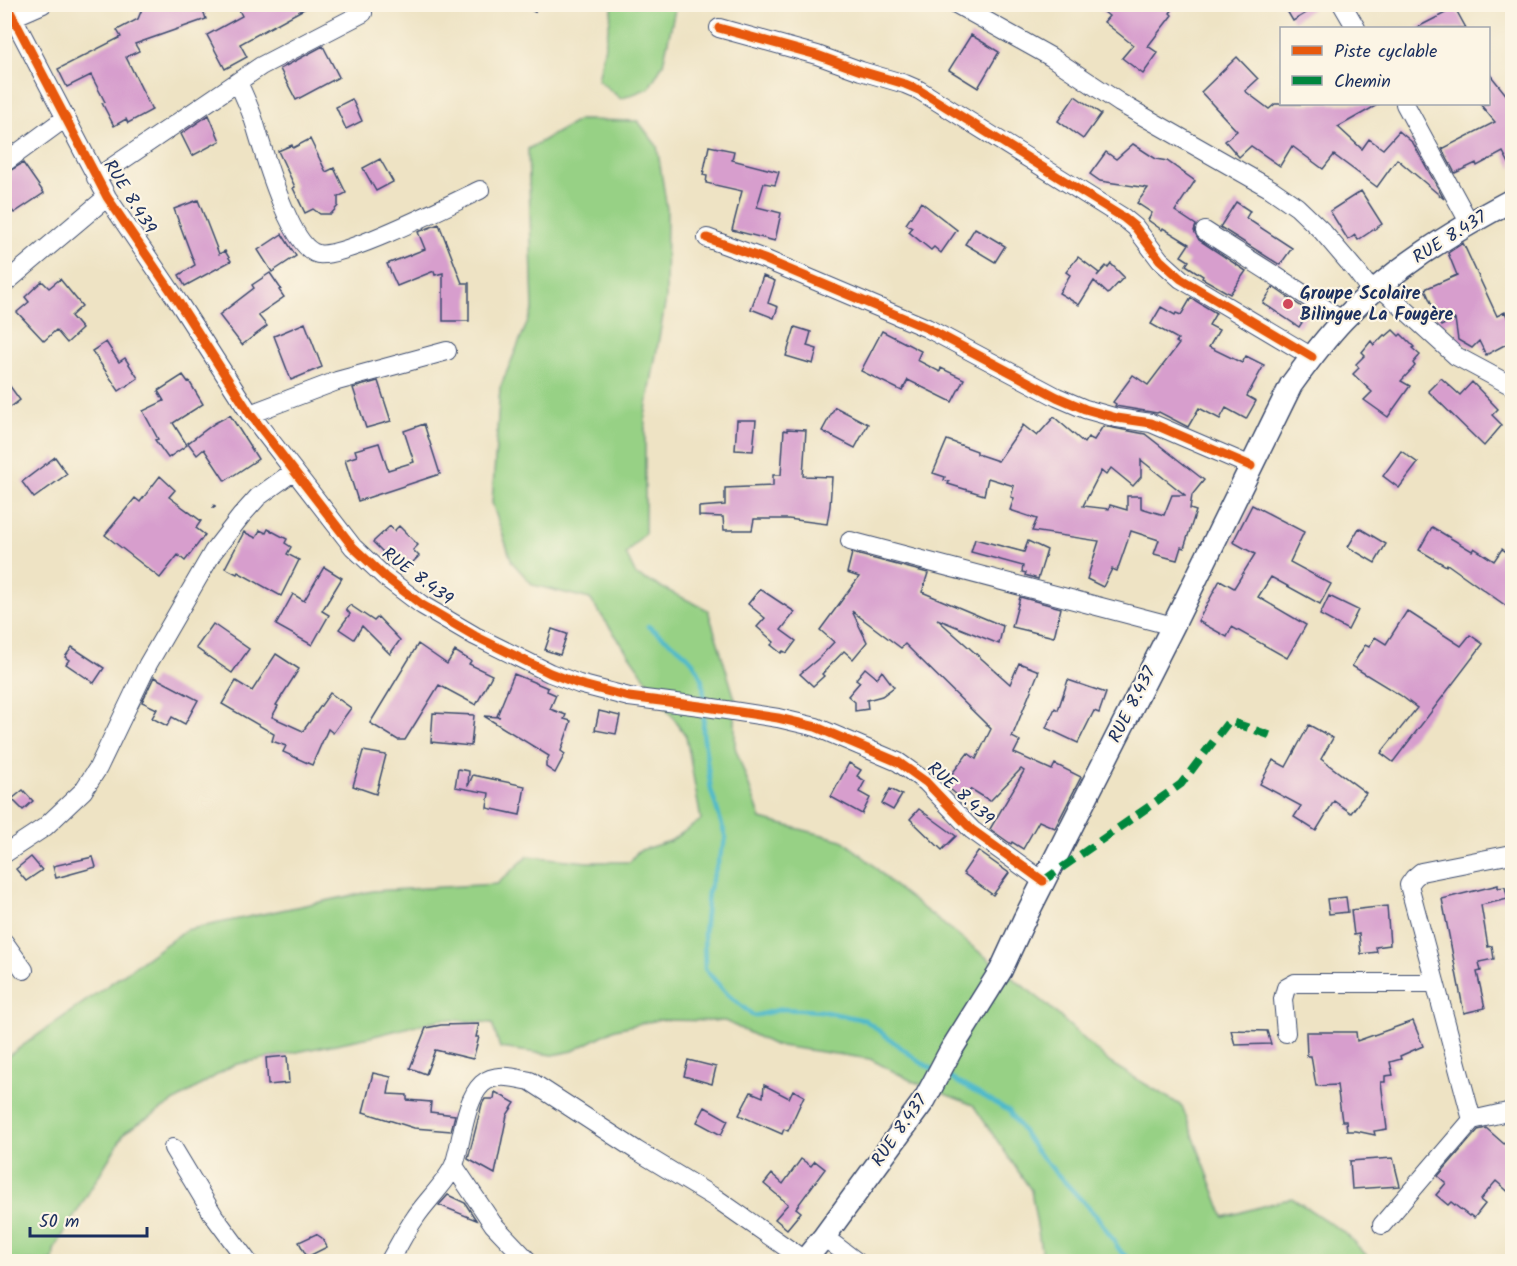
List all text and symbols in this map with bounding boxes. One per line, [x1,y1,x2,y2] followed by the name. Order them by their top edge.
[1280,27,1490,105] legend
[1334,38,1437,67] text: Piste cyclable
[1334,68,1391,97] text: Chemin
[95,154,163,240] street label: RUE 8.439
[1407,203,1493,272] street label: RUE 8.437
[1300,280,1453,330] place label: Groupe Scolaire Bilingue La Fougère
[1281,297,1295,311] marker: Groupe Scolaire Bilingue La Fougère
[375,540,459,614] street label: RUE 8.439
[1101,661,1165,748] street label: RUE 8.437
[920,755,1000,833] street label: RUE 8.439
[864,1088,936,1173] street label: RUE 8.437
[30,1200,147,1238] scale bar
[39,1208,79,1237] text: 50 m

